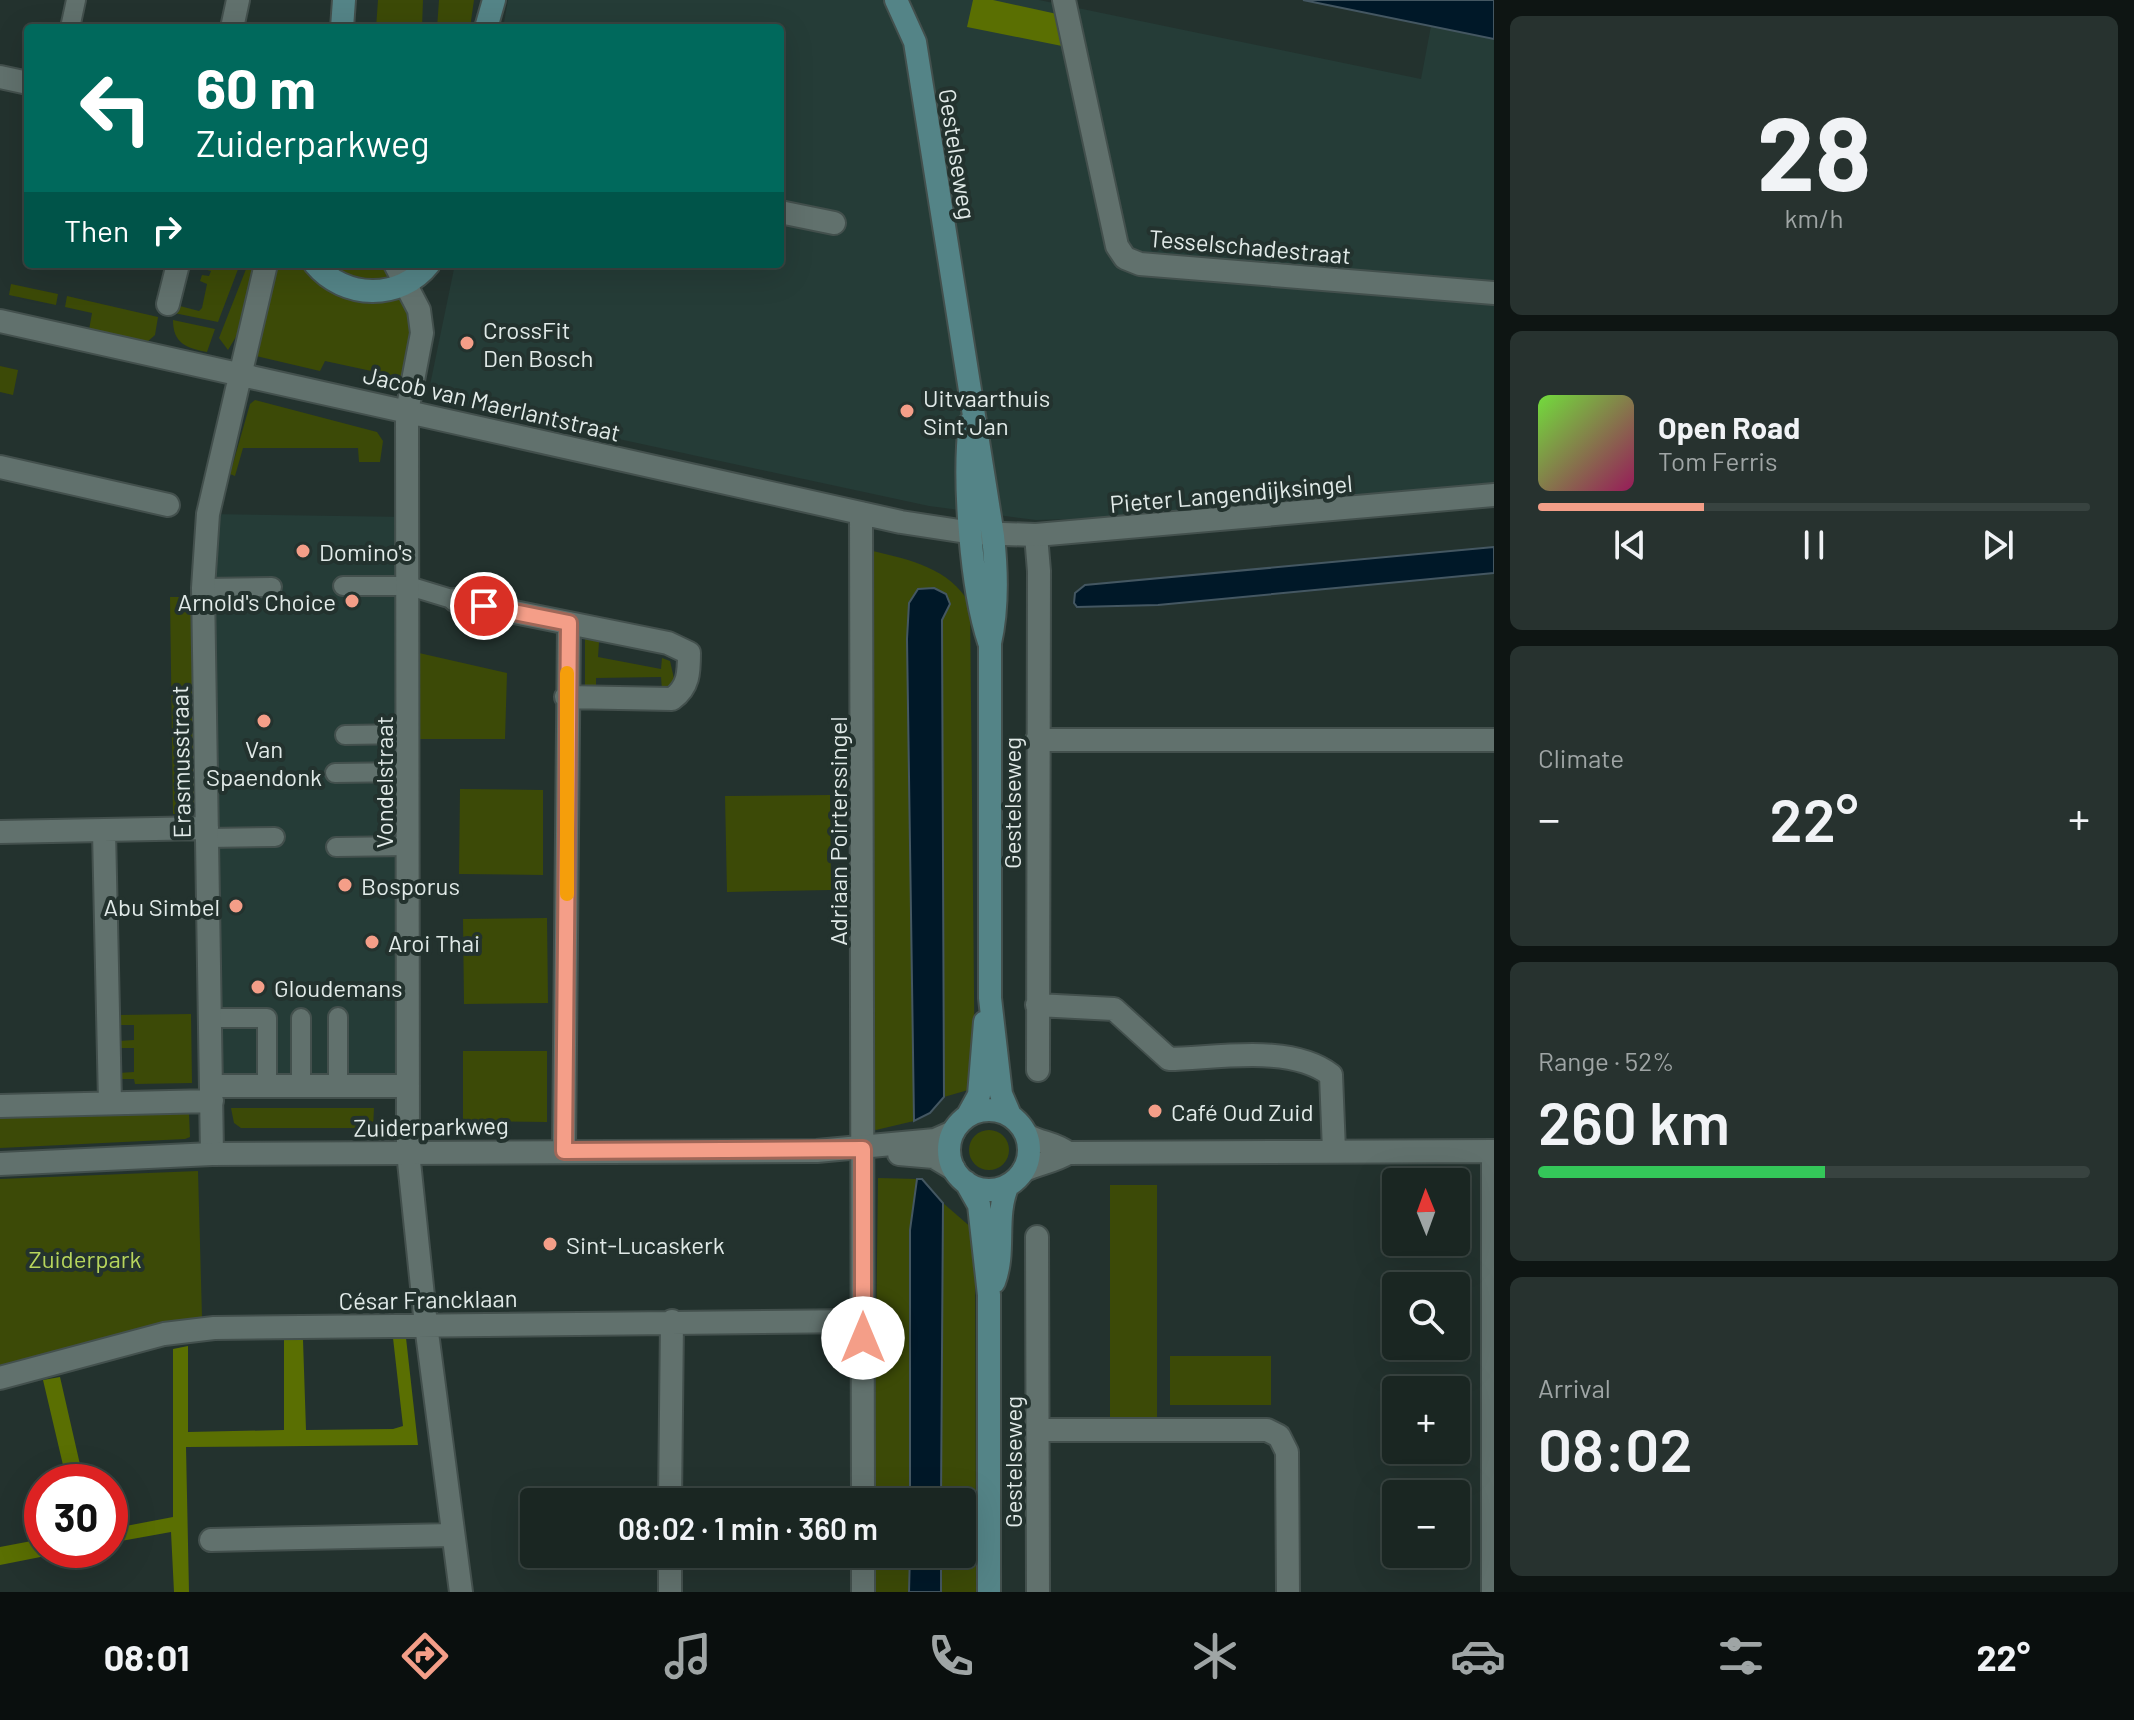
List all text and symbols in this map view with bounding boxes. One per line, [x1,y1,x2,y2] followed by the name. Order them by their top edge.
[196,53,316,120] text: 60 m
[64,56,168,160] icon: left
[933,87,983,221] street label: Gestelseweg
[1757,87,1871,212] text: 28
[196,121,429,164] text: Zuiderparkweg
[1785,202,1843,233] text: km/h
[145,208,189,252] icon: right
[64,212,129,248] text: Then
[1148,223,1352,269] street label: Tesselschadestraat
[483,315,593,372] place label: CrossFit Den Bosch
[458,334,476,352] marker: CrossFit Den Bosch
[361,359,623,447] street label: Jacob van Maerlantstraat
[923,383,1050,440] place label: Uitvaarthuis Sint Jan
[898,402,916,420] marker: Uitvaarthuis Sint Jan
[1658,409,1800,445] text: Open Road
[1658,445,1778,476] text: Tom Ferris
[1108,468,1354,518] street label: Pieter Langendijksingel
[1608,523,1652,567] icon: previous
[1792,523,1836,567] icon: pause
[1976,523,2020,567] icon: next
[319,537,413,566] place label: Domino's
[294,542,312,560] marker: Domino's
[450,572,518,640] pin
[462,584,506,628] icon: arrive
[178,587,336,616] place label: Arnold's Choice
[343,592,361,610] marker: Arnold's Choice
[164,685,196,839] street label: Erasmusstraat
[255,712,273,730] marker: Van Spaendonk
[369,716,398,848] street label: Vondelstraat
[823,716,852,946] street label: Adriaan Poirterssingel
[206,734,322,791] place label: Van Spaendonk
[997,737,1026,869] street label: Gestelseweg
[1538,742,1624,773] text: Climate
[1770,782,1858,854] text: 22°
[1538,791,1560,844] text: −
[2068,791,2090,844] text: +
[361,871,460,900] place label: Bosporus
[336,876,354,894] marker: Bosporus
[103,892,220,921] place label: Abu Simbel
[227,897,245,915] marker: Abu Simbel
[388,928,480,957] place label: Aroi Thai
[363,933,381,951] marker: Aroi Thai
[274,973,403,1002] place label: Gloudemans
[249,978,267,996] marker: Gloudemans
[1538,1045,1674,1076] text: Range · 52%
[1538,1085,1730,1157] text: 260 km
[1171,1097,1314,1126] place label: Café Oud Zuid
[1146,1102,1164,1120] marker: Café Oud Zuid
[353,1110,509,1142] street label: Zuiderparkweg
[1382,1168,1470,1256] north arrow
[1382,1168,1470,1568] map controls
[566,1230,725,1259] place label: Sint-Lucaskerk
[541,1235,559,1253] marker: Sint-Lucaskerk
[28,1244,142,1273] park label: Zuiderpark
[1382,1272,1470,1360] button: search
[338,1283,518,1315] street label: César Francklaan
[821,1296,905,1380] position arrow
[1538,1372,1611,1403] text: Arrival
[1382,1376,1470,1464] button: +
[998,1396,1027,1528] street label: Gestelseweg
[1538,1412,1693,1484] text: 08:02
[24,1464,128,1568] speed limit sign: 30
[1382,1480,1470,1568] button: −
[618,1510,878,1546] text: 08:02 · 1 min · 360 m
[397,1628,453,1684] icon: directions
[660,1628,716,1684] icon: music
[923,1628,979,1684] icon: phone
[1187,1628,1243,1684] icon: climate
[1450,1628,1506,1684] icon: car
[1713,1628,1769,1684] icon: filters
[104,1635,190,1678] text: 08:01
[1976,1635,2030,1678] text: 22°

